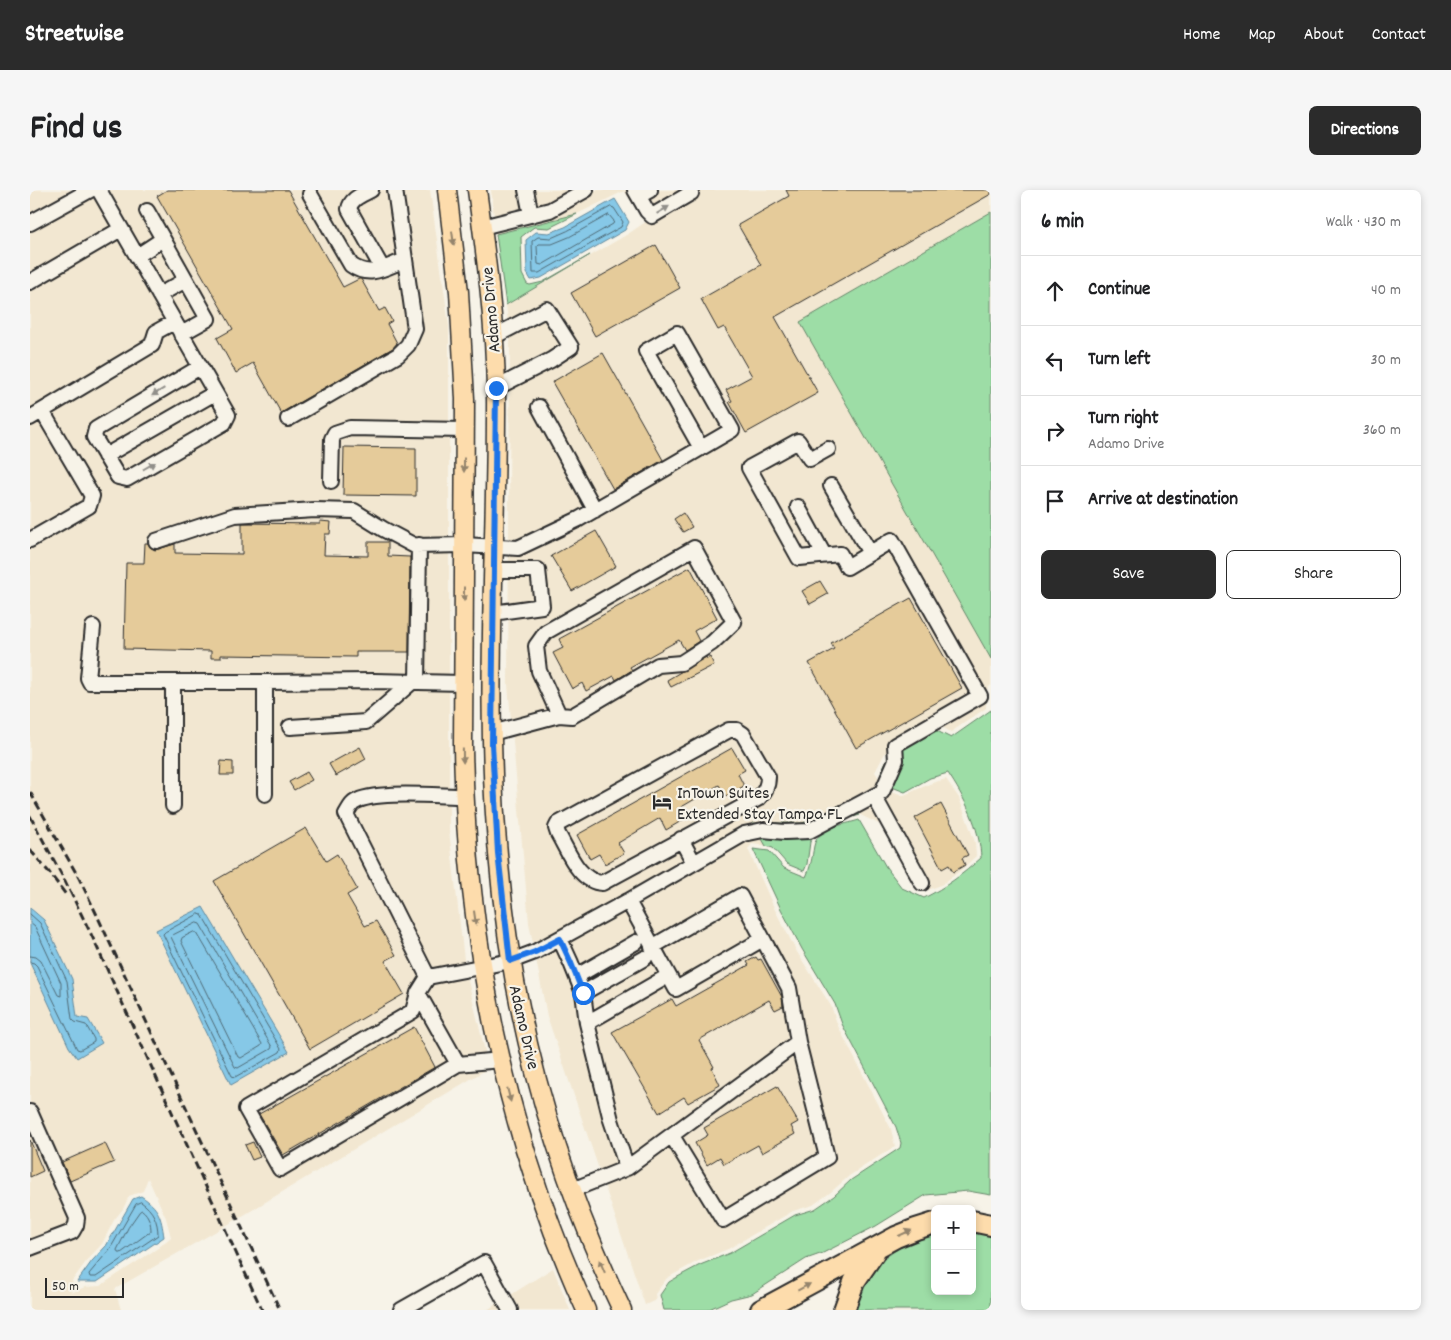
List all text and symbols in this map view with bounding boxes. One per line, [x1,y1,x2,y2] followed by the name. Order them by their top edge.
[25,18,124,52] text: Streetwise
[1183,23,1220,48] text: Home
[1248,23,1276,48] text: Map
[1304,23,1344,48] text: About
[1372,23,1426,48] text: Contact
[30,105,122,155] text: Find us
[1309,106,1421,155] button: Directions
[656,205,669,214] one-way arrow
[1041,208,1084,238] text: 6 min
[1326,211,1401,234] text: Walk · 430 m
[449,231,457,247] one-way arrow
[476,266,509,354] street label: Adamo Drive
[1041,277,1069,305] icon: ahead
[1088,277,1150,304] text: Continue
[1371,279,1401,302] text: 40 m
[1041,347,1069,375] icon: left
[1088,347,1151,374] text: Turn left
[1371,349,1401,372] text: 30 m
[485,377,508,400] route end
[152,387,165,396] one-way arrow
[1088,406,1159,433] text: Turn right
[1041,417,1069,445] icon: right
[1363,419,1401,442] text: 360 m
[1088,433,1164,456] text: Adamo Drive
[460,457,468,473] one-way arrow
[142,462,157,470] one-way arrow
[1041,487,1069,515] icon: arrive
[1088,487,1238,514] text: Arrive at destination
[1041,550,1216,599] button: Save
[1226,550,1401,599] button: Share
[459,586,467,602] one-way arrow
[459,749,467,765] one-way arrow
[677,782,843,828] place label: InTown Suites Extended Stay Tampa FL
[651,791,673,813] hotel icon: InTown Suites Extended Stay Tampa FL
[471,911,479,927] one-way arrow
[572,982,595,1005] route start
[501,983,544,1072] street label: Adamo Drive
[506,1087,514,1102] one-way arrow
[931,1205,976,1295] map controls
[931,1205,976,1250] button: +
[898,1229,912,1237] one-way arrow
[931,1250,976,1295] button: −
[597,1259,605,1273] one-way arrow
[45,1275,124,1298] scale bar
[52,1277,79,1297] text: 50 m
[796,1283,811,1291] one-way arrow

